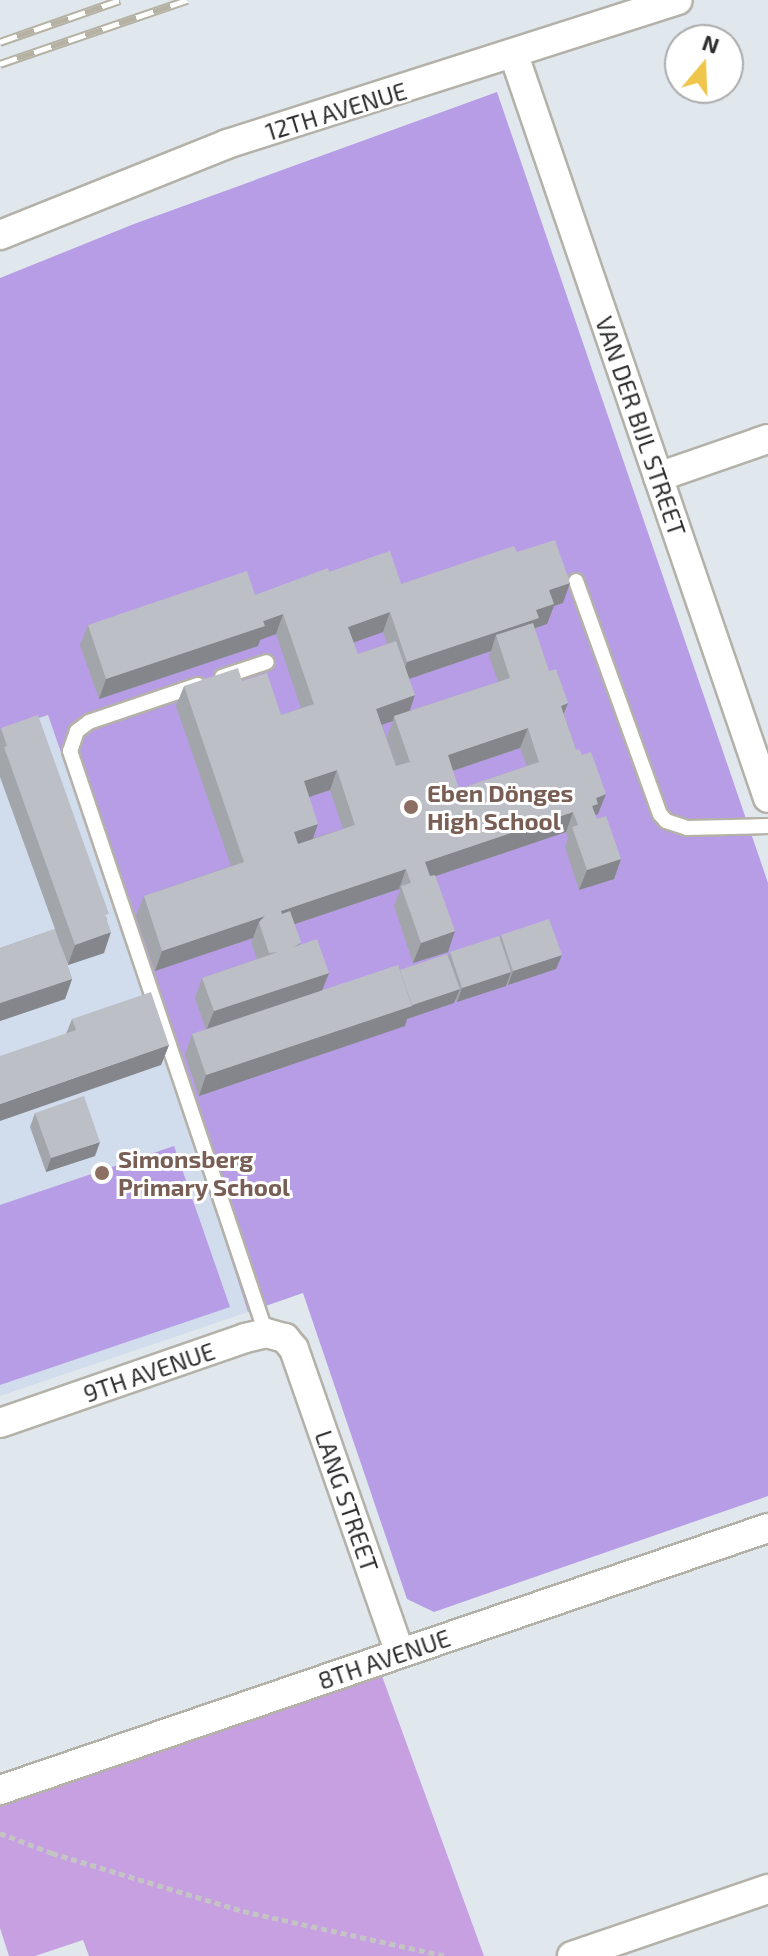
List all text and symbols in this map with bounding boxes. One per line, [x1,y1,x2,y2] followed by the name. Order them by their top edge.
[664,24,744,104] north arrow
[699,28,723,58] text: N
[262,76,410,146] street label: 12TH AVENUE
[590,312,692,540] street label: VAN DER BIJL STREET
[427,779,573,835] place label: Eben Dönges High School
[402,798,420,816] marker: Eben Dönges High School
[118,1145,290,1201] place label: Simonsberg Primary School
[93,1164,111,1182] marker: Simonsberg Primary School
[79,1336,219,1408] street label: 9TH AVENUE
[309,1426,385,1576] street label: LANG STREET
[314,1623,454,1695] street label: 8TH AVENUE

